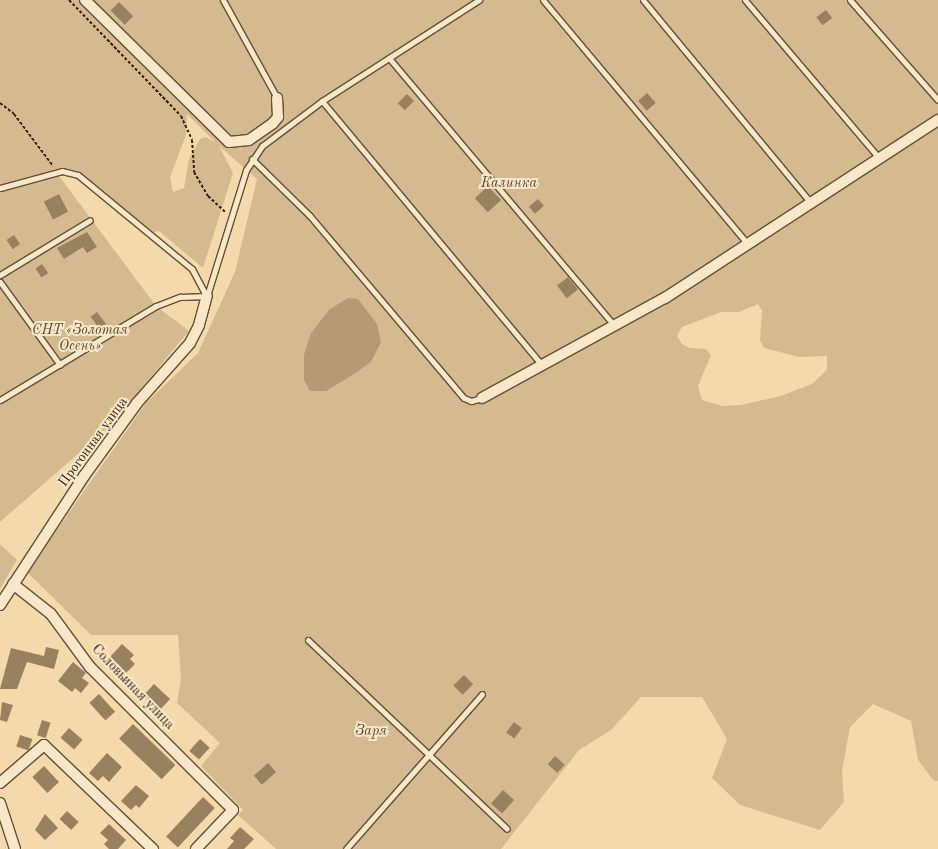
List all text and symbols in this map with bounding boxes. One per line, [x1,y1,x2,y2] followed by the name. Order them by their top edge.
[481,175,537,191] park label: Калинка
[32,322,128,354] park label: СНТ «Золотая Осень»
[55,394,131,490] street label: Прогонная улица
[88,641,178,733] street label: Соловьиная улица
[355,723,387,739] park label: Заря

